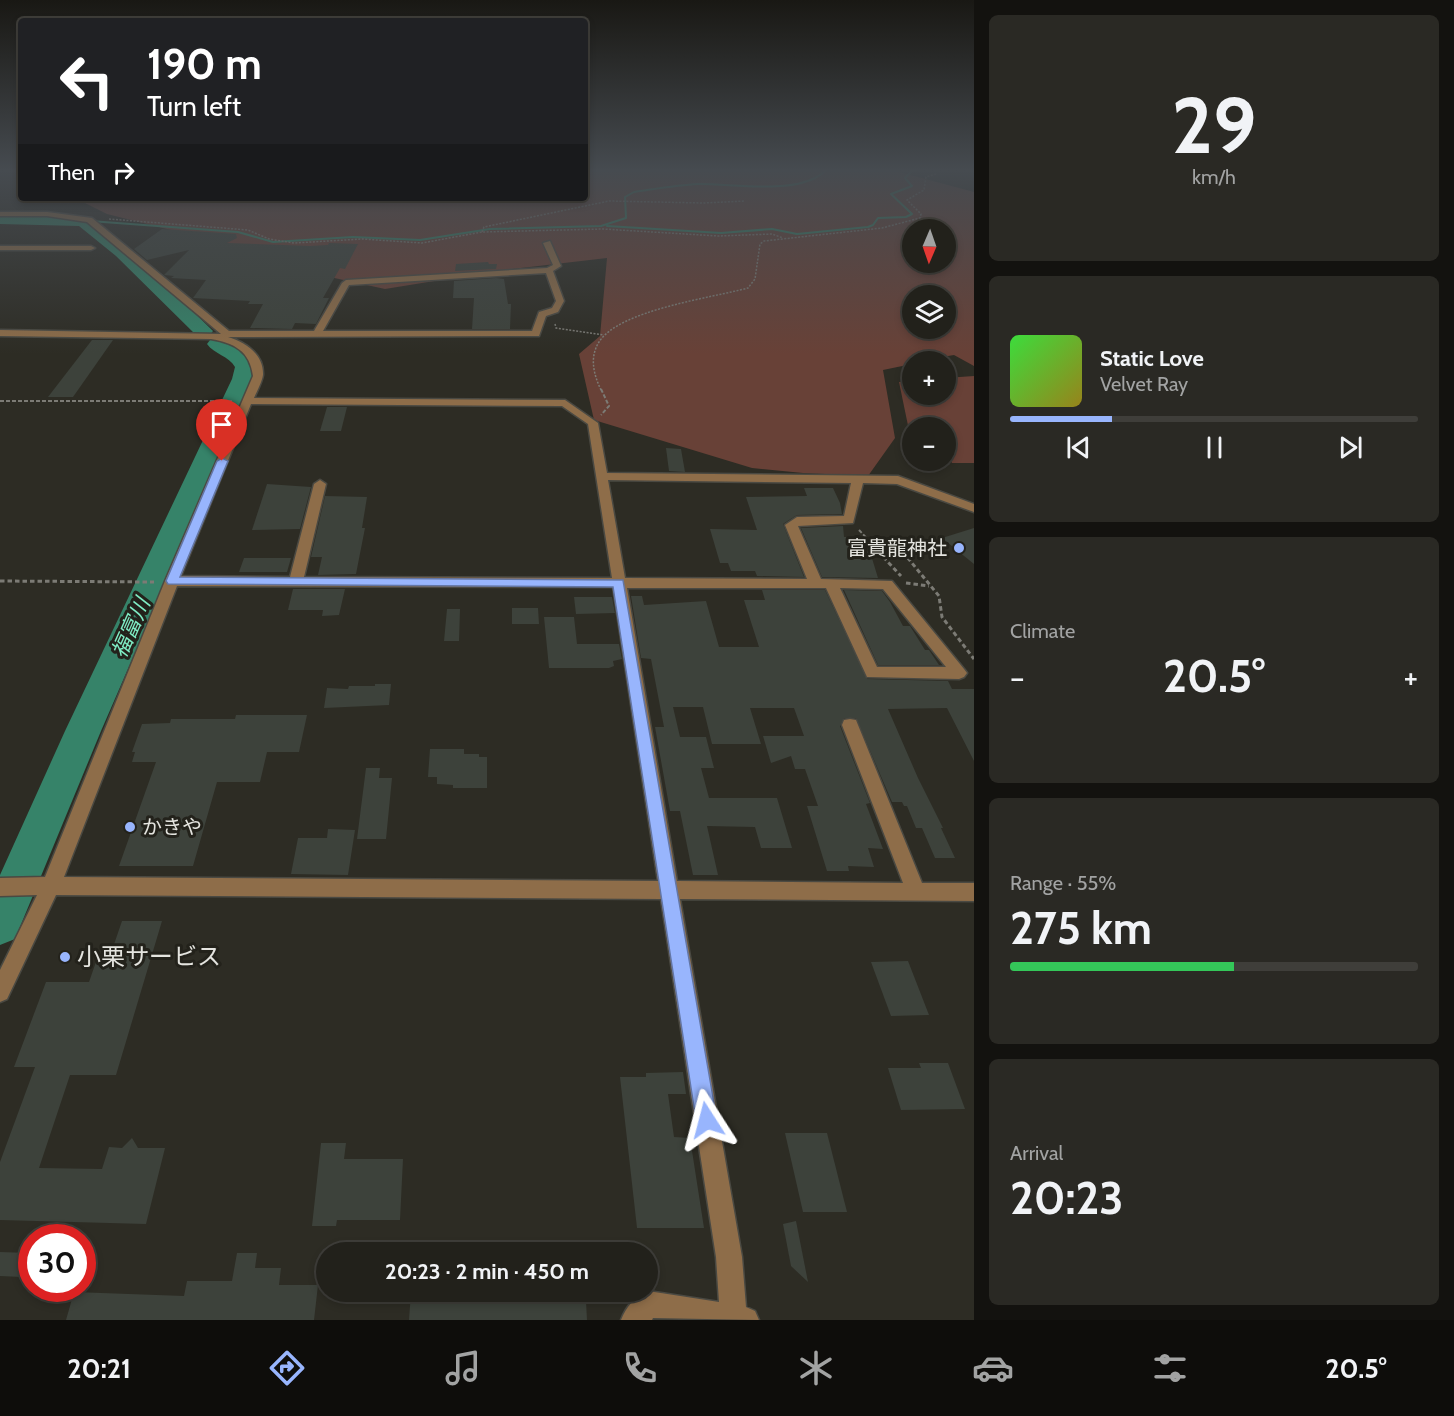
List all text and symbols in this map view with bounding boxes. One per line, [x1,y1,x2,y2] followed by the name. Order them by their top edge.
[147,38,262,90] text: 190 m
[48,42,126,120] icon: left
[1171,78,1257,173] text: 29
[147,90,241,123] text: Turn left
[107,156,140,189] icon: right
[48,159,95,186] text: Then
[1192,165,1236,189] text: km/h
[902,219,956,273] north arrow
[902,219,956,471] map controls
[902,285,956,339] button: layers
[1100,345,1204,372] text: Static Love
[902,351,956,405] button: +
[1100,372,1188,396] text: Velvet Ray
[196,399,247,461] pin
[205,408,238,441] icon: arrive
[902,417,956,471] button: −
[1062,431,1095,464] icon: previous
[1198,431,1231,464] icon: pause
[1334,431,1367,464] icon: next
[847,536,947,560] place label: 富貴龍神社
[952,541,966,555] marker: 富貴龍神社
[106,592,156,662] water label: 福富川
[1010,619,1075,643] text: Climate
[1163,649,1265,703] text: 20.5°
[1010,657,1025,697] text: −
[1403,657,1418,697] text: +
[142,815,202,839] place label: かきや
[123,820,137,834] marker: かきや
[1010,871,1116,895] text: Range · 55%
[1010,901,1152,955] text: 275 km
[77,942,221,971] place label: 小栗サービス
[58,950,72,964] marker: 小栗サービス
[675,1088,739,1152] position arrow
[1010,1141,1063,1165] text: Arrival
[1010,1171,1124,1225] text: 20:23
[18,1224,96,1302] speed limit sign: 30
[385,1258,589,1285] text: 20:23 · 2 min · 450 m
[266,1347,308,1389] icon: directions
[442,1347,484,1389] icon: music
[619,1347,661,1389] icon: phone
[795,1347,837,1389] icon: climate
[972,1347,1014,1389] icon: car
[1149,1347,1191,1389] icon: filters
[67,1352,131,1385] text: 20:21
[1325,1352,1387,1385] text: 20.5°

